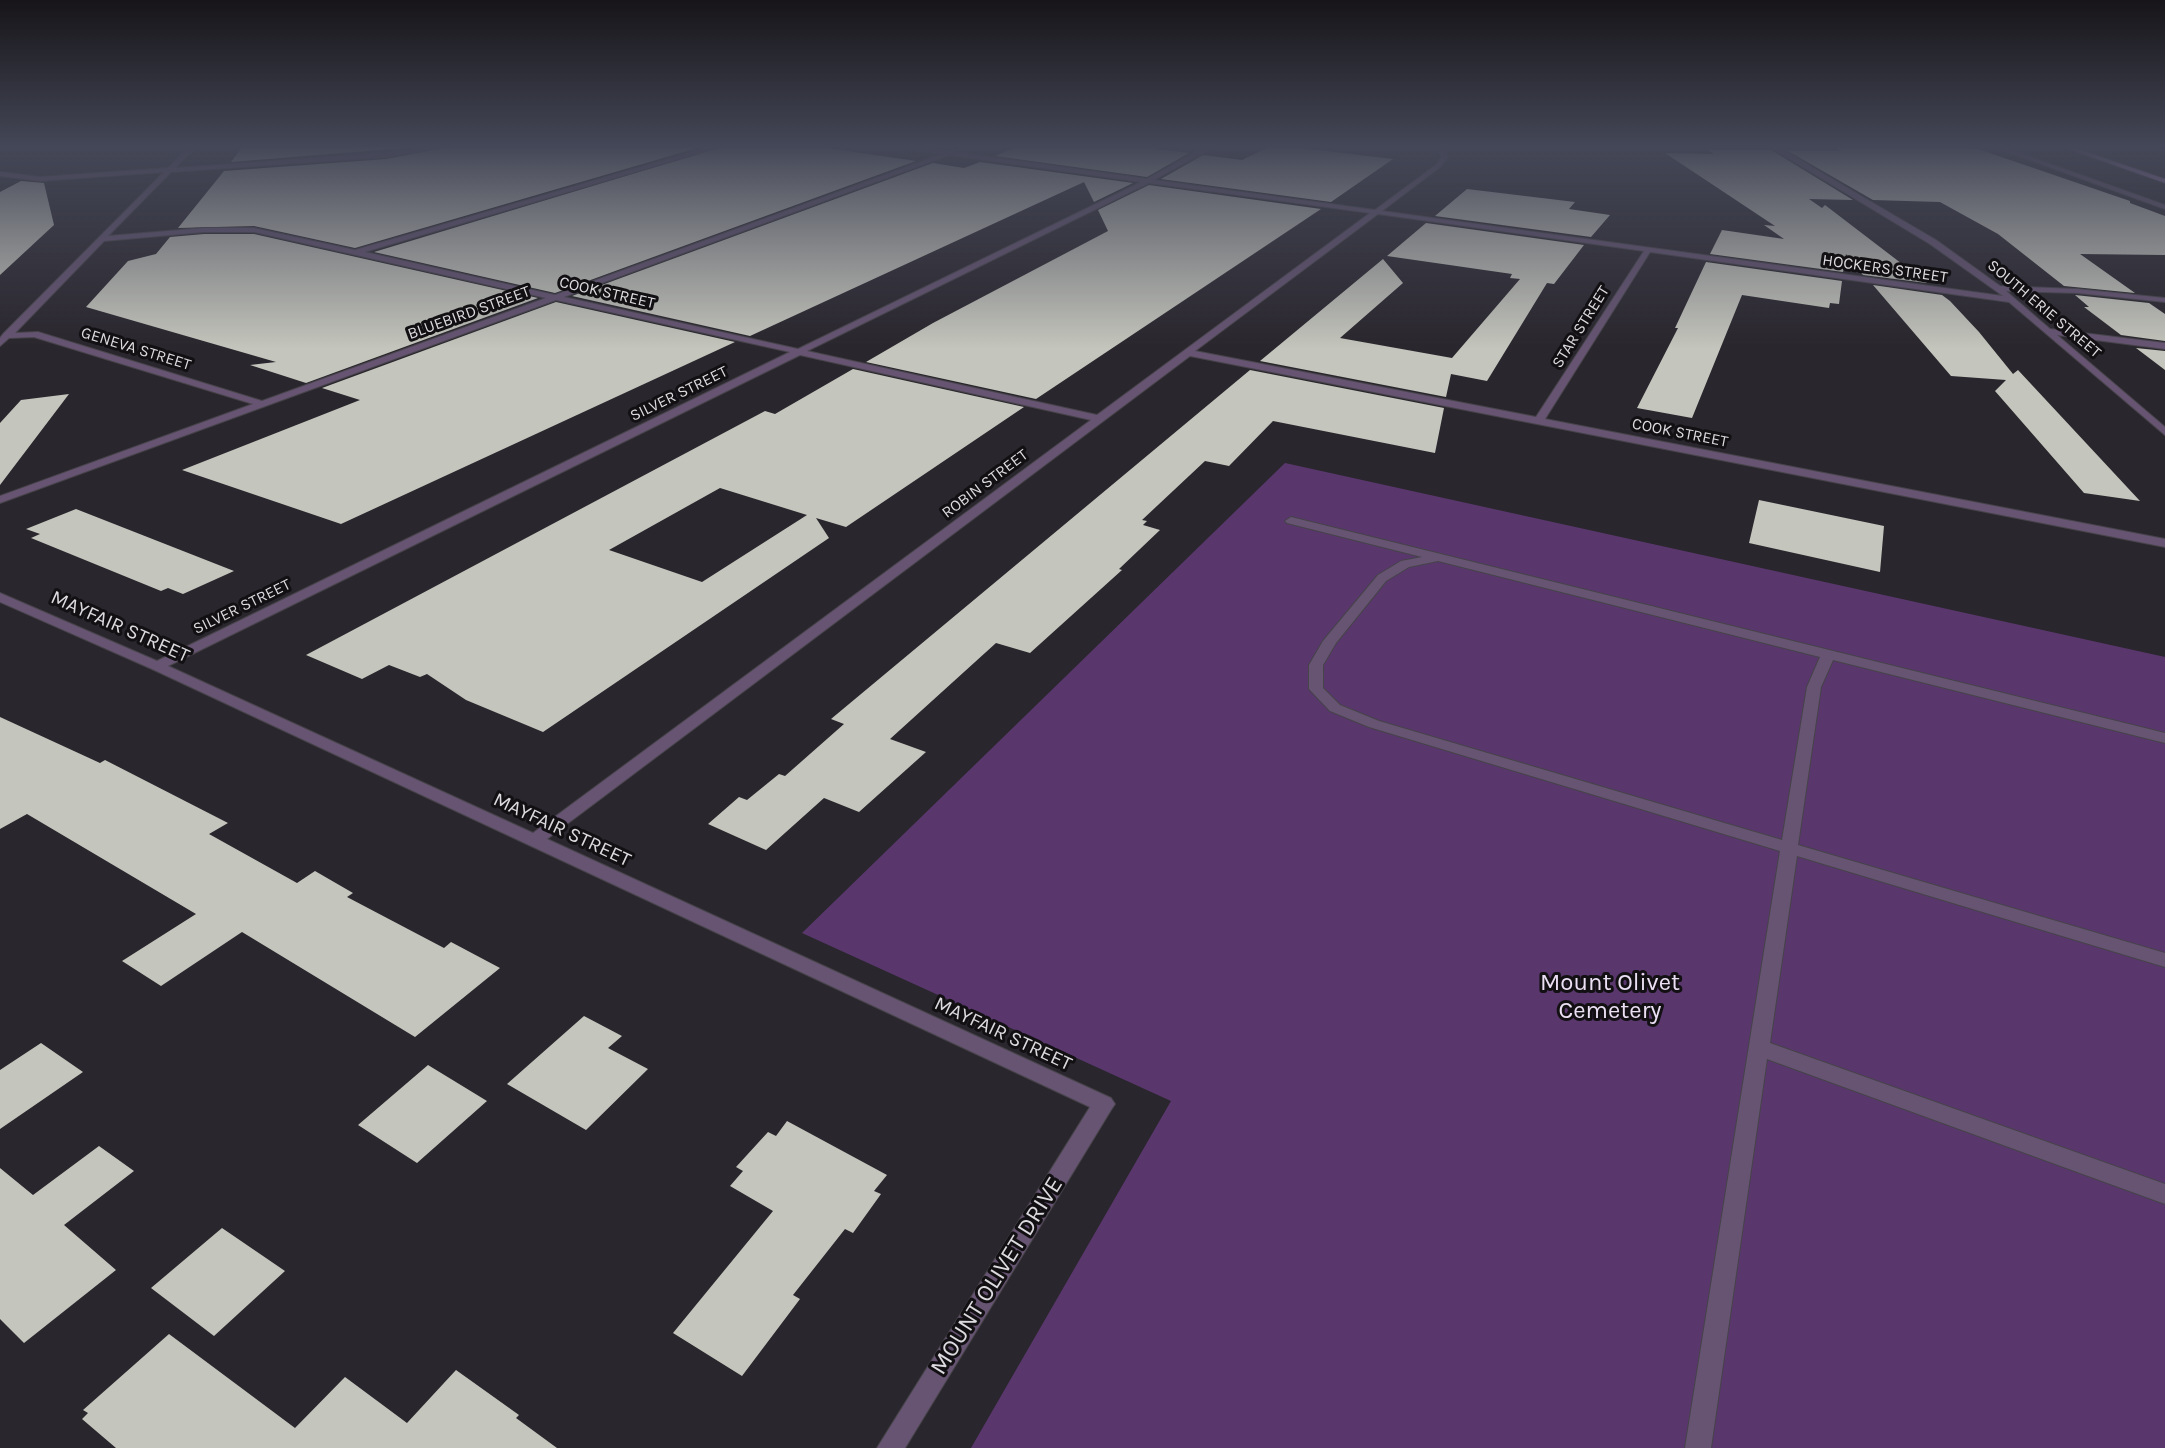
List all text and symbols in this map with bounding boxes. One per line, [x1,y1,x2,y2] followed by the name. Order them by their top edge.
[1821,251,1949,287] street label: HOCKERS STREET
[1983,256,2105,362] street label: SOUTH ERIE STREET
[557,273,657,313] street label: COOK STREET
[405,282,533,344] street label: BLUEBIRD STREET
[1548,282,1614,372] street label: STAR STREET
[79,323,193,375] street label: GENEVA STREET
[627,362,731,426] street label: SILVER STREET
[1630,414,1730,452] street label: COOK STREET
[938,445,1032,523] street label: ROBIN STREET
[190,575,294,639] street label: SILVER STREET
[47,586,193,668] street label: MAYFAIR STREET
[489,788,635,872] street label: MAYFAIR STREET
[1540,969,1680,1025] park label: Mount Olivet Cemetery
[930,992,1076,1076] street label: MAYFAIR STREET
[924,1172,1070,1380] street label: MOUNT OLIVET DRIVE

